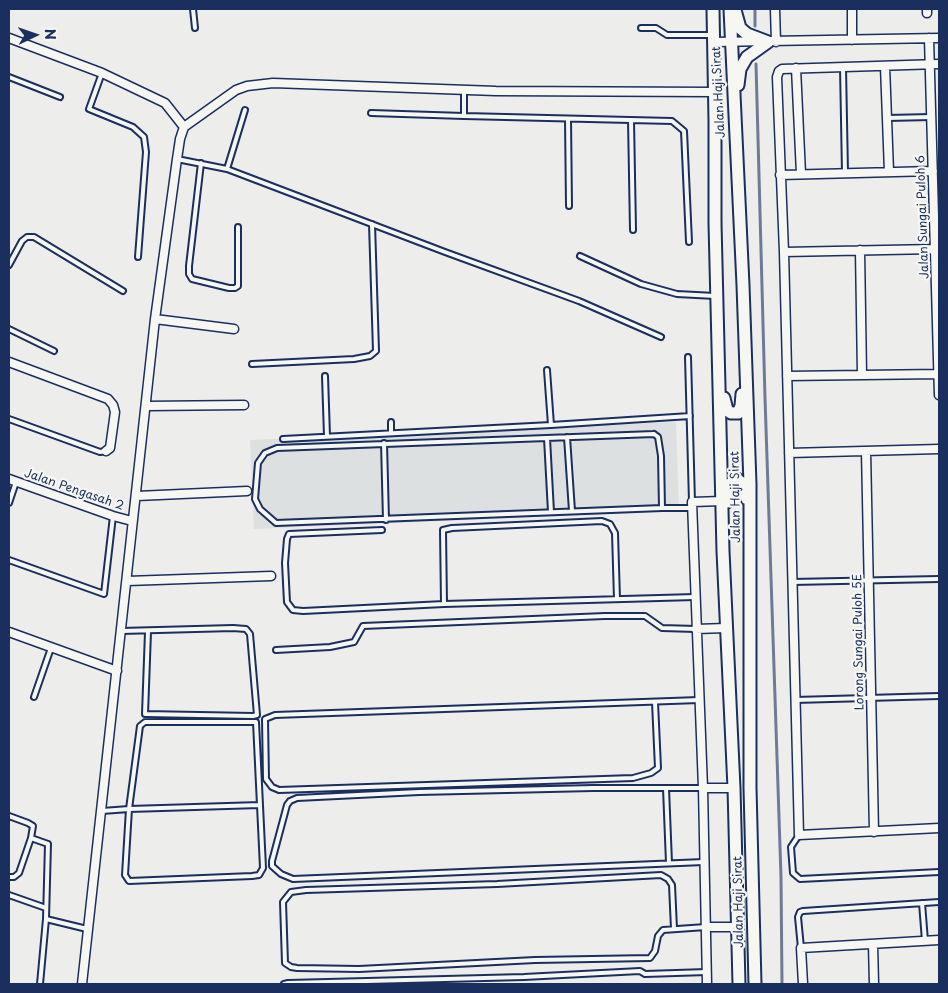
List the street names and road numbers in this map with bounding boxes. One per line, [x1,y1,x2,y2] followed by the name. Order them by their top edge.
[709,46,729,138] street label: Jalan Haji Sirat
[914,155,932,279] street label: Jalan Sungai Puloh 6
[728,451,744,543] street label: Jalan Haji Sirat
[22,466,126,514] street label: Jalan Pengasah 2
[851,574,867,710] street label: Lorong Sungai Puloh 5E
[731,856,747,948] street label: Jalan Haji Sirat

